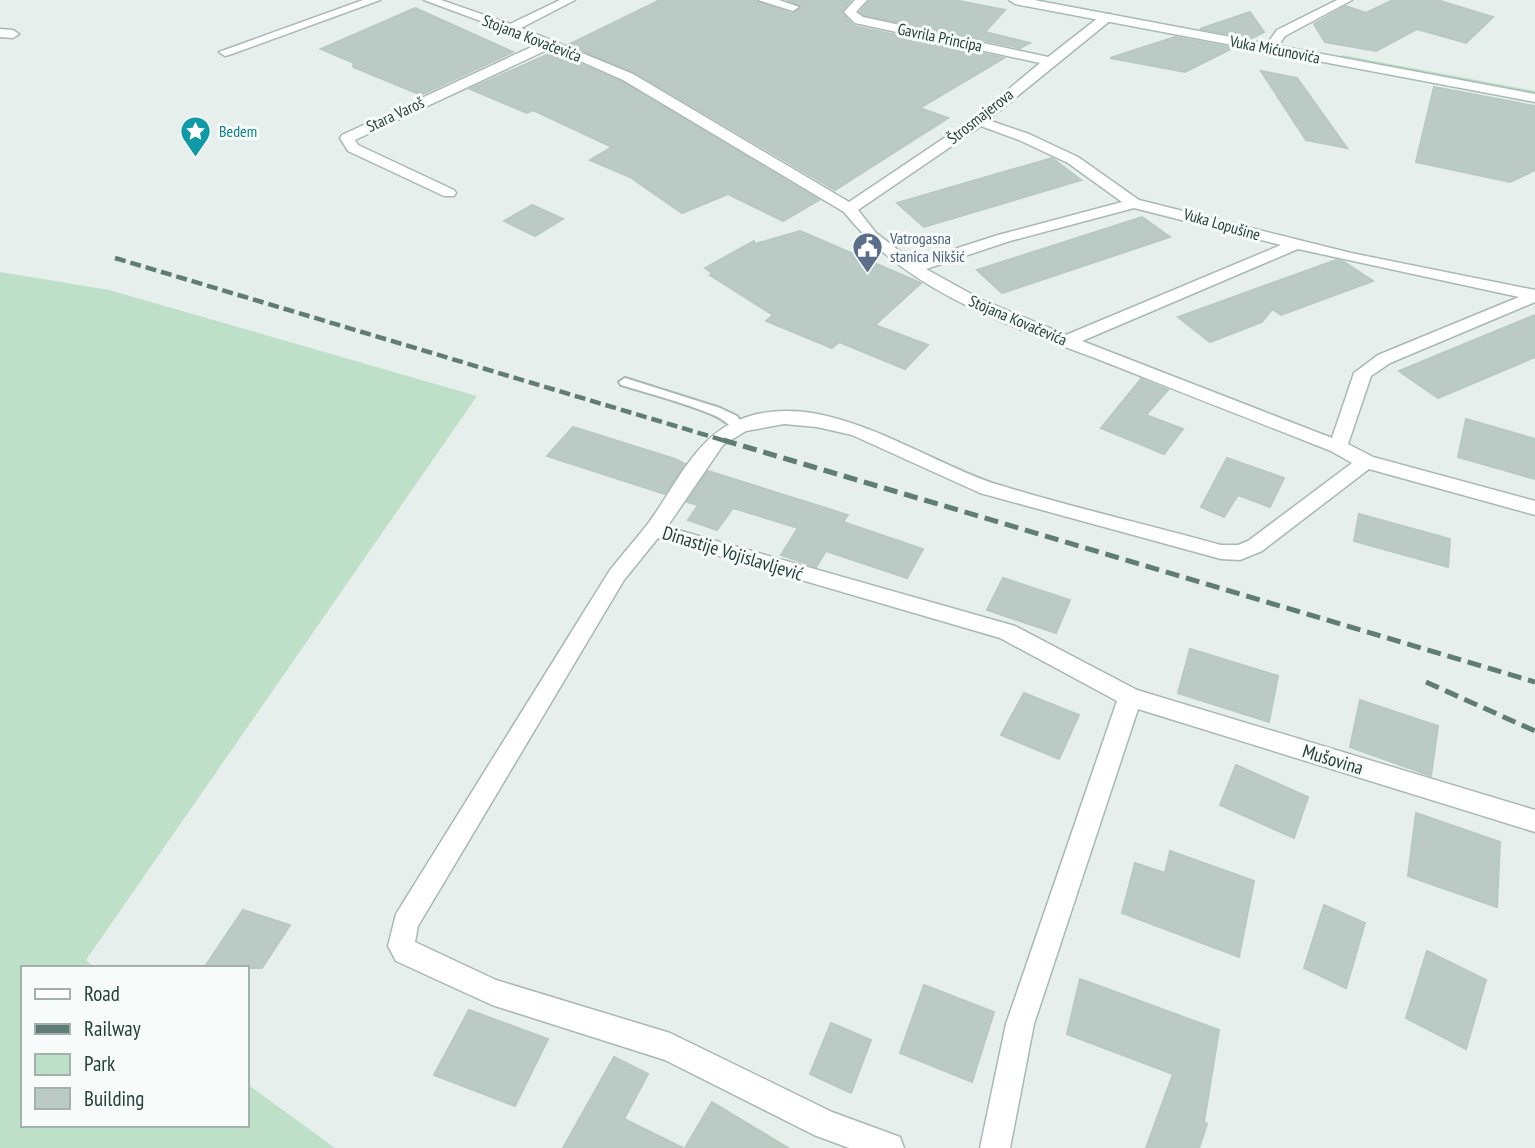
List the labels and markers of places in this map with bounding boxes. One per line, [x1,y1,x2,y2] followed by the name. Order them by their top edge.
[179,114,213,158] place icon: Bedem
[219,121,257,141] place label: Bedem
[889,228,965,266] place label: Vatrogasna stanica Nikšić
[850,230,884,274] public building icon: Vatrogasna stanica Nikšić

